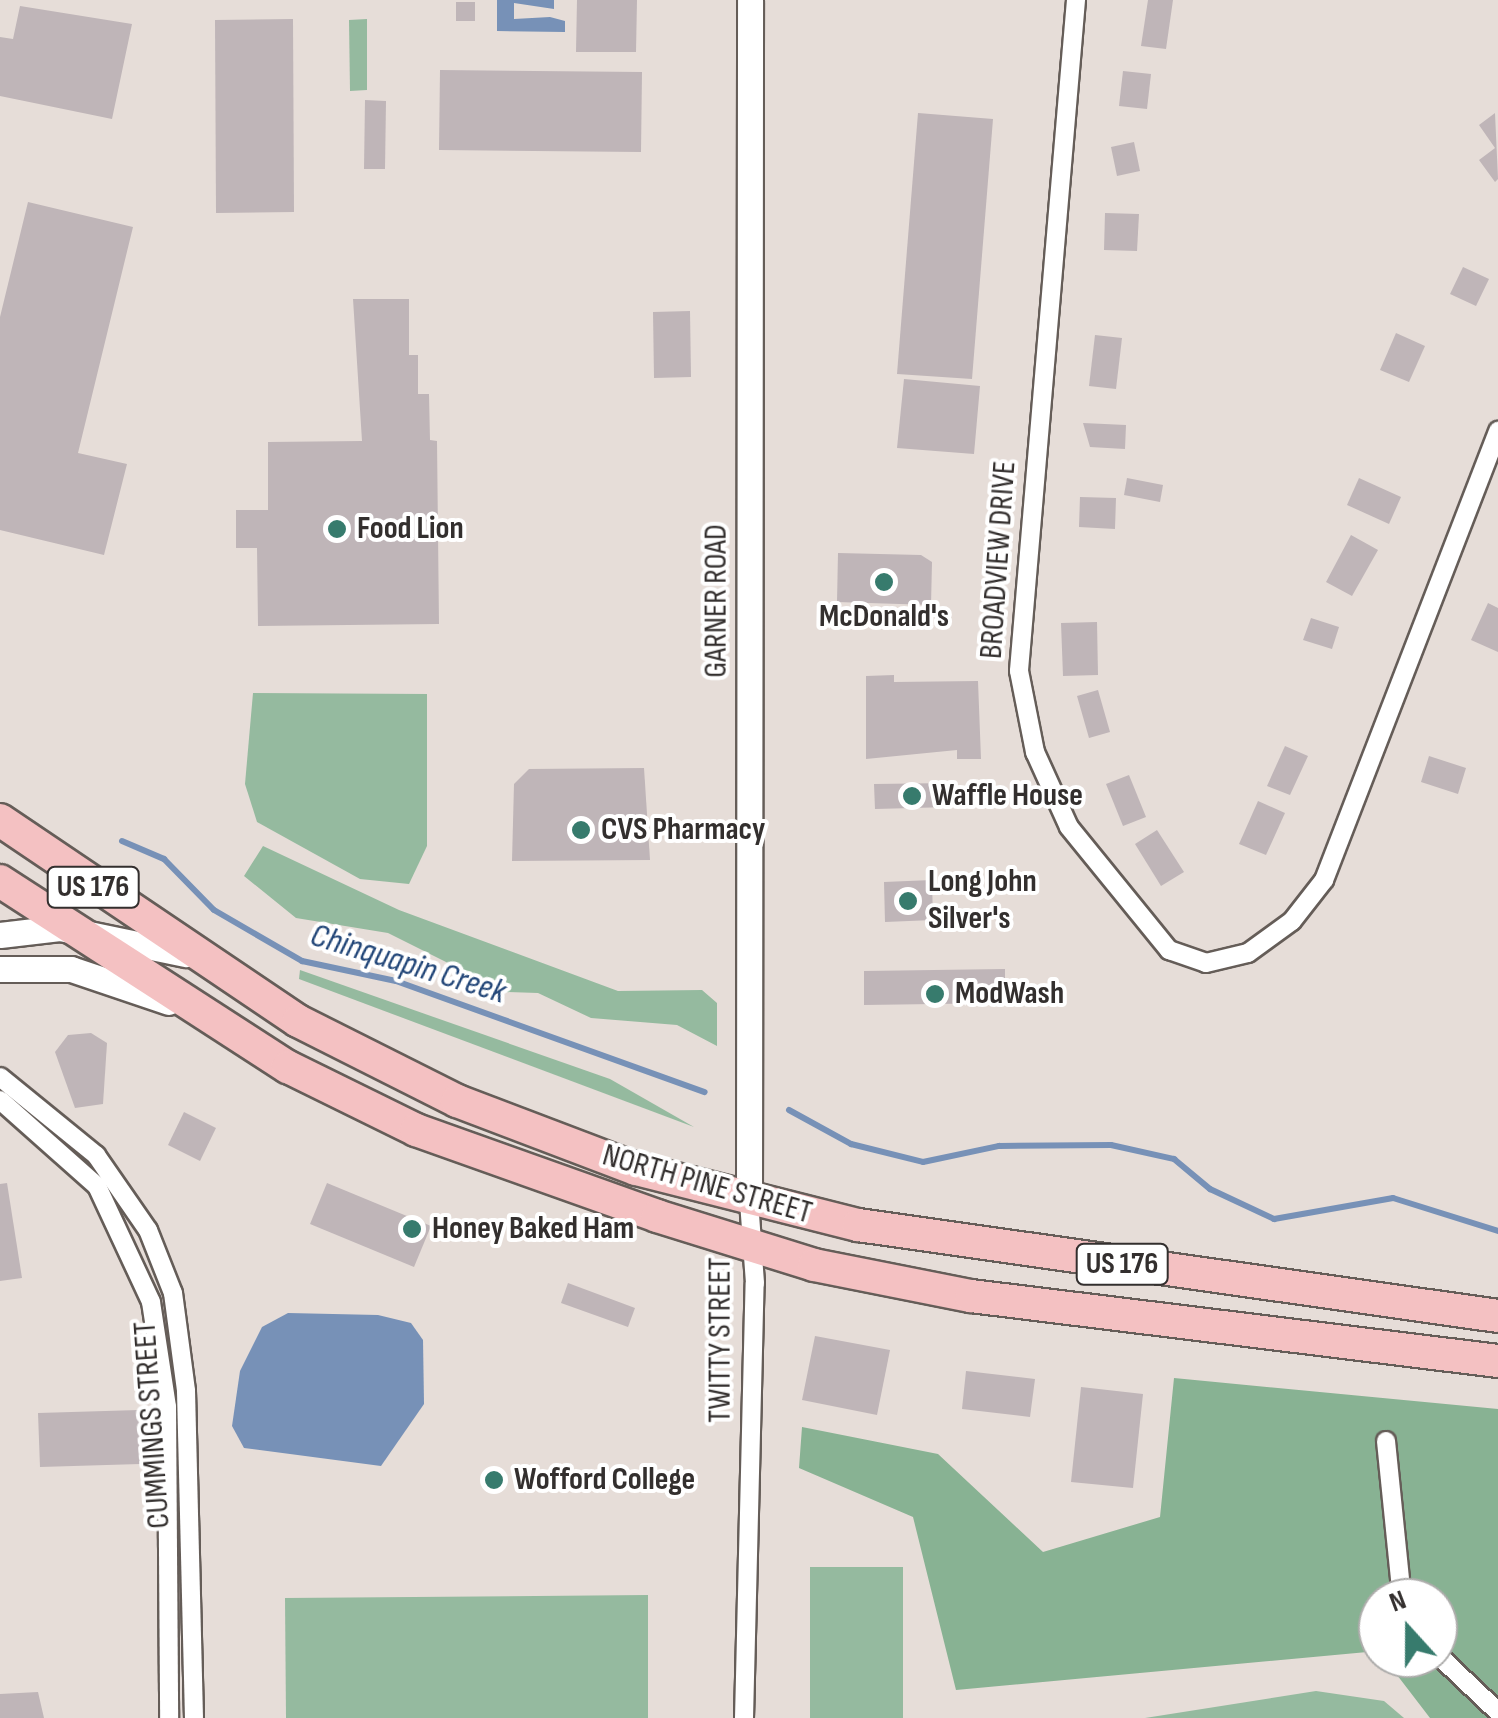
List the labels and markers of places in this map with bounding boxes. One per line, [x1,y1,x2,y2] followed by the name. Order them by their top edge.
[357,510,464,548] place label: Food Lion
[326,518,348,540] marker: Food Lion
[873,571,895,593] marker: McDonald's
[819,598,949,636] place label: McDonald's
[932,777,1083,815] place label: Waffle House
[901,785,923,807] marker: Waffle House
[601,811,765,849] place label: CVS Pharmacy
[570,819,592,841] marker: CVS Pharmacy
[928,864,1037,939] place label: Long John Silver's
[897,890,919,912] marker: Long John Silver's
[955,975,1064,1013] place label: ModWash
[924,983,946,1005] marker: ModWash
[432,1210,634,1248] place label: Honey Baked Ham
[401,1218,423,1240] marker: Honey Baked Ham
[514,1461,695,1499] place label: Wofford College
[483,1469,505,1491] marker: Wofford College

